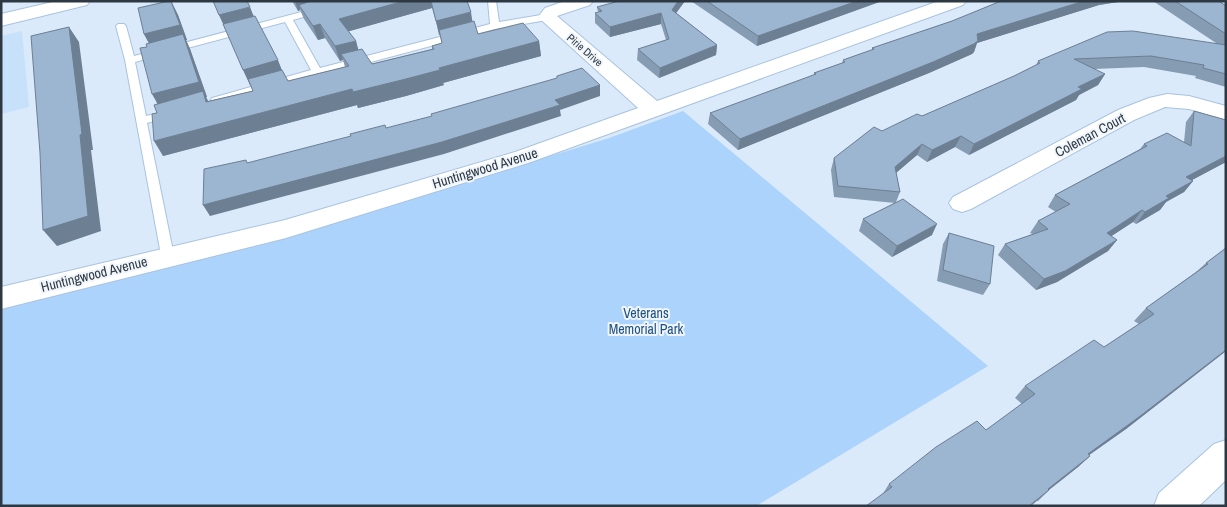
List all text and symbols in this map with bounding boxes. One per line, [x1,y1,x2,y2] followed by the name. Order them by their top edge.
[564,31,606,69] street label: Pirie Drive
[1052,109,1128,161] street label: Coleman Court
[430,143,540,193] street label: Huntingwood Avenue
[39,252,149,296] street label: Huntingwood Avenue
[609,304,684,338] park label: Veterans Memorial Park

